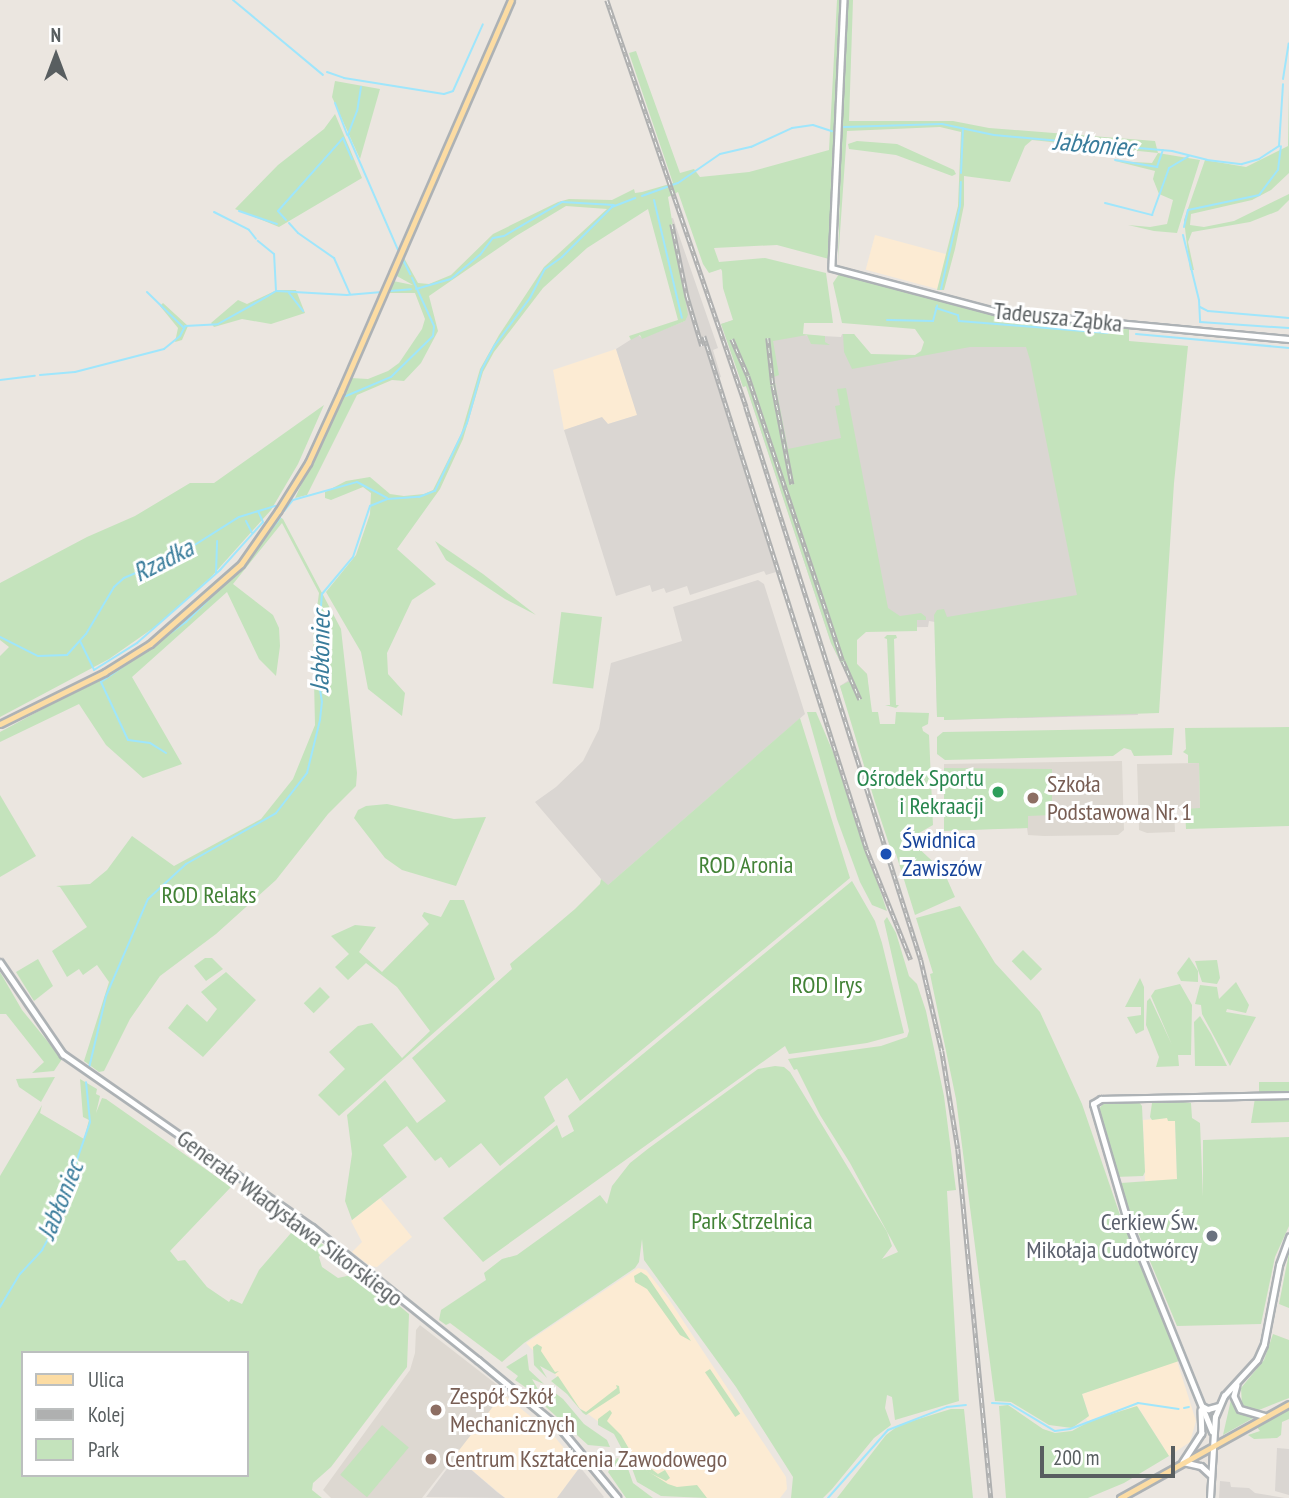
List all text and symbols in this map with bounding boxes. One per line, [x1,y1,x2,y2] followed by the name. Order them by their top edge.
[21,21,91,91] north arrow
[51,23,61,47] text: N
[1052,125,1136,163] water label: Jabłoniec
[992,296,1124,338] street label: Tadeusza Ząbka
[128,532,198,588] water label: Rzadka
[304,610,336,692] water label: Jabłoniec
[856,764,984,820] place label: Ośrodek Sportu i Rekraacji
[1047,770,1194,826] place label: Szkoła Podstawowa Nr. 1
[990,784,1006,800] marker: Ośrodek Sportu i Rekraacji
[1025,790,1041,806] marker: Szkoła Podstawowa Nr. 1
[902,826,982,882] place label: Świdnica Zawiszów
[876,844,896,864] marker: Świdnica Zawiszów
[698,851,794,879] park label: ROD Aronia
[162,881,256,909] park label: ROD Relaks
[791,971,863,999] park label: ROD Irys
[171,1123,409,1313] street label: Generała Władysława Sikorskiego
[30,1156,90,1244] water label: Jabłoniec
[691,1207,813,1235] park label: Park Strzelnica
[1026,1208,1198,1264] place label: Cerkiew Św. Mikołaja Cudotwórcy
[1204,1228,1220,1244] marker: Cerkiew Św. Mikołaja Cudotwórcy
[21,1351,248,1477] legend
[88,1366,124,1393] text: Ulica
[450,1382,575,1438] place label: Zespół Szkół Mechanicznych
[88,1401,125,1428] text: Kolej
[428,1402,444,1418] marker: Zespół Szkół Mechanicznych
[1044,1432,1179,1476] scale bar
[88,1436,119,1463] text: Park
[1053,1444,1099,1471] text: 200 m
[445,1445,727,1473] place label: Centrum Kształcenia Zawodowego
[423,1451,439,1467] marker: Centrum Kształcenia Zawodowego

